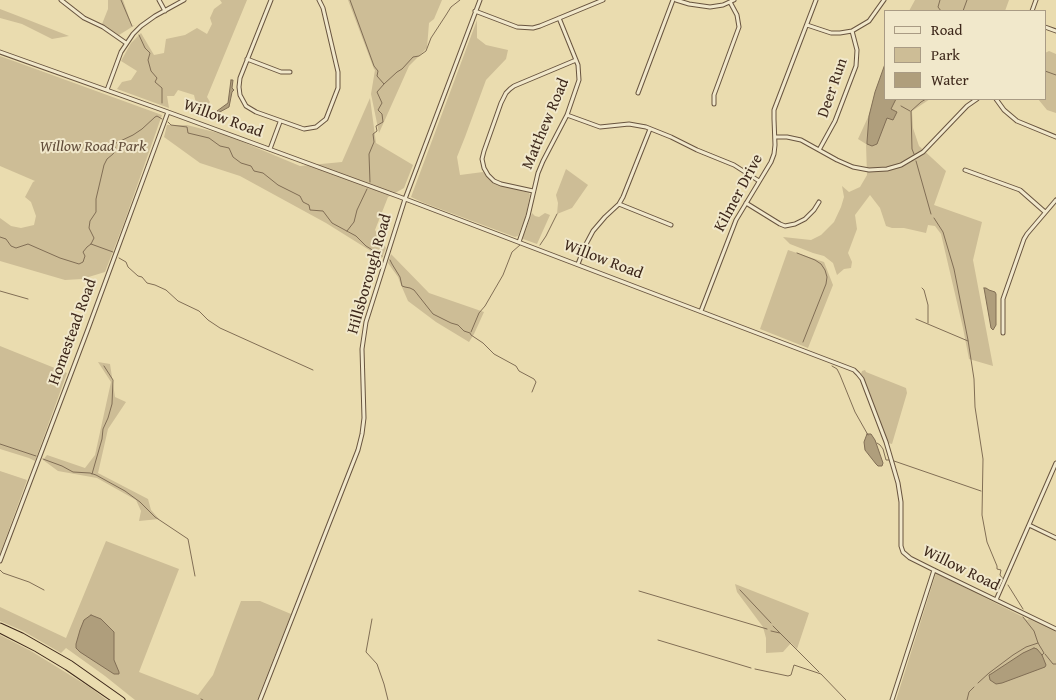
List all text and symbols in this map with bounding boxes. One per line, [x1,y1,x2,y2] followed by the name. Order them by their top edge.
[884,10,1046,100] legend
[931,19,962,40] text: Road
[931,44,960,65] text: Park
[814,56,852,120] street label: Deer Run
[931,69,969,90] text: Water
[518,76,574,172] street label: Matthew Road
[181,96,265,142] street label: Willow Road
[40,137,146,157] park label: Willow Road Park
[711,151,767,235] street label: Kilmer Drive
[344,212,396,336] street label: Hillsborough Road
[561,236,645,284] street label: Willow Road
[45,276,101,388] street label: Homestead Road
[919,542,1003,596] street label: Willow Road

